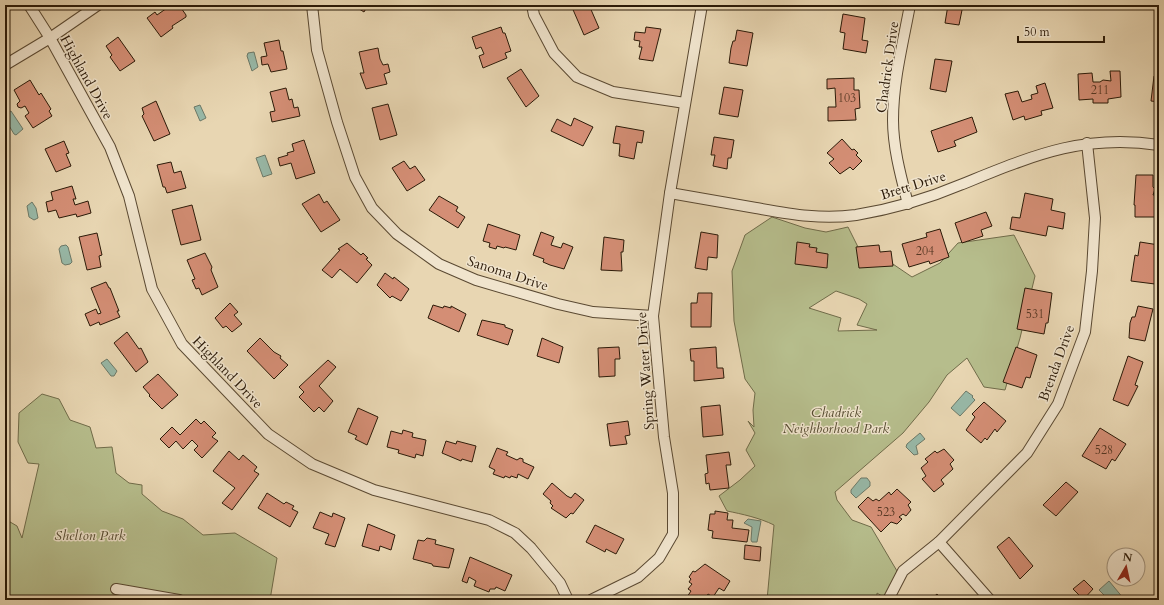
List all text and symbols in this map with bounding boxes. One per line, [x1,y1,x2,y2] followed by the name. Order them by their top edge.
[1018,18,1104,44] scale bar
[872,20,903,114] street label: Chadrick Drive
[1024,24,1051,40] text: 50 m
[56,32,118,123] street label: Highland Drive
[1091,82,1109,98] house number: 211
[838,90,856,106] house number: 103
[878,167,948,204] street label: Brett Drive
[916,243,934,259] house number: 204
[465,251,551,296] street label: Sanoma Drive
[1026,306,1044,322] house number: 531
[632,311,659,431] street label: Spring Water Drive
[1034,322,1079,404] street label: Brenda Drive
[188,332,267,413] street label: Highland Drive
[783,403,889,438] park label: Chadrick Neighborhood Park
[1095,442,1113,458] house number: 528
[877,504,895,520] house number: 523
[55,526,126,545] park label: Shelton Park
[1106,547,1146,587] north arrow
[1122,549,1134,566] text: N

